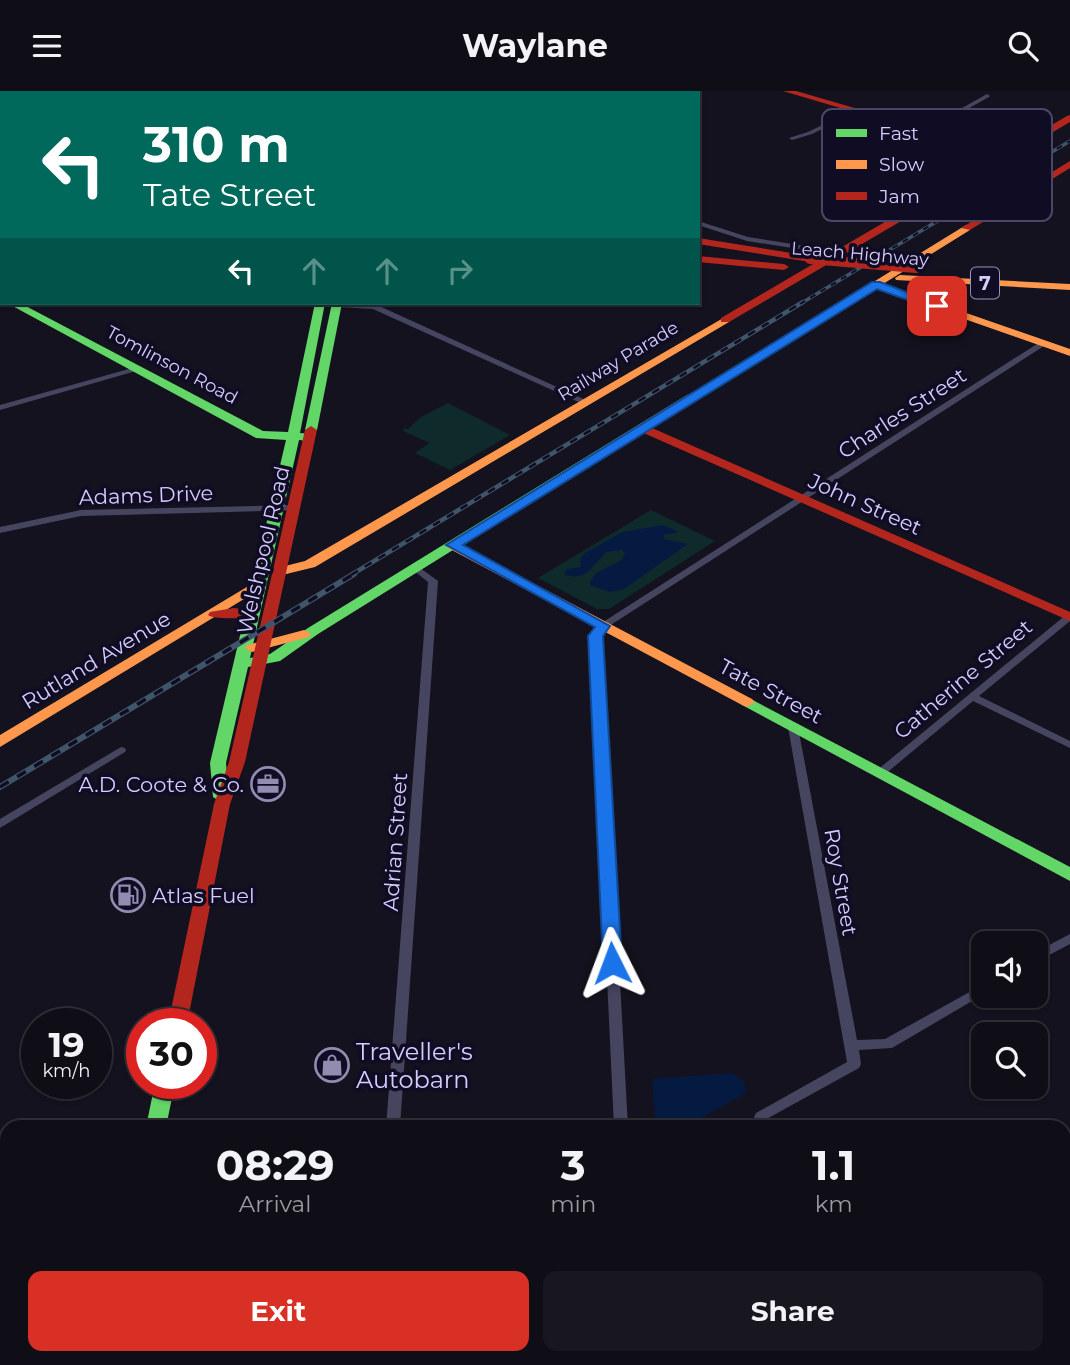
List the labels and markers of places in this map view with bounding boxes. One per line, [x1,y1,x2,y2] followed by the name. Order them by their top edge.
[907,276,967,336] pin
[249,765,287,803] office icon: A.D. Coote & Co.
[79,772,244,797] place label: A.D. Coote & Co.
[109,876,147,914] fuel station icon: Atlas Fuel
[152,883,255,908] place label: Atlas Fuel
[356,1037,473,1094] place label: Traveller's Autobarn
[313,1046,351,1084] shop icon: Traveller's Autobarn

